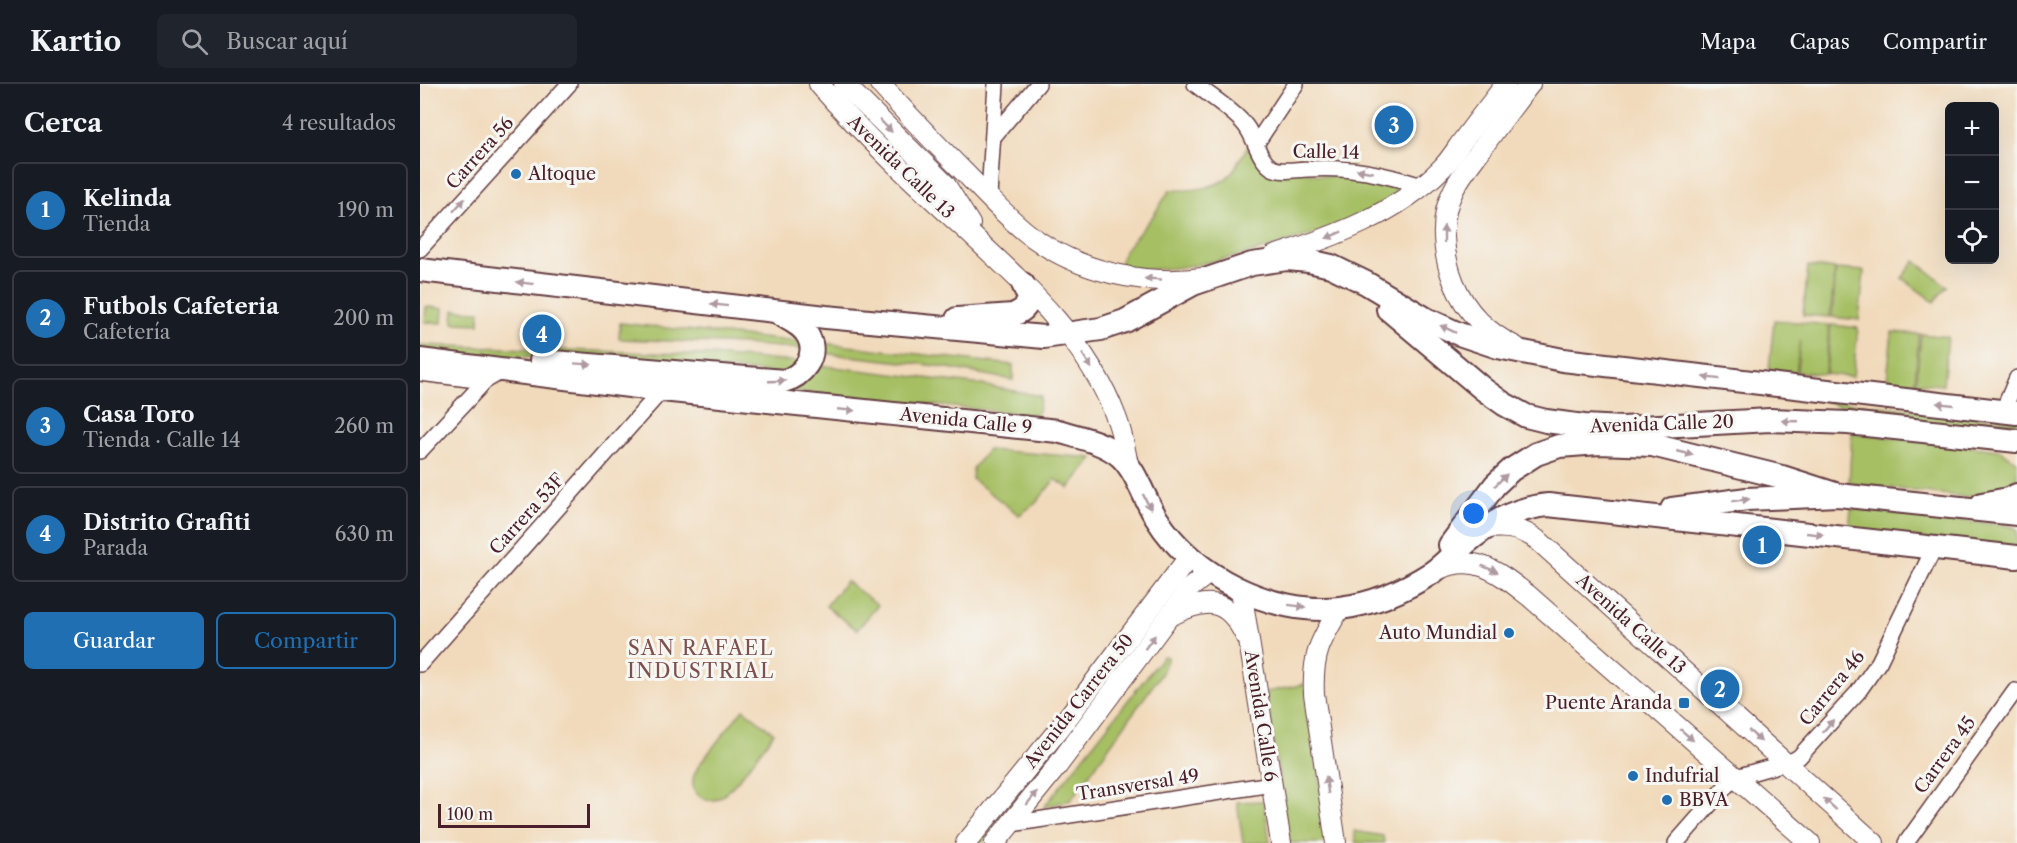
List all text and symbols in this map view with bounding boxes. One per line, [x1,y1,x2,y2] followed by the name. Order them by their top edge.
[157,14,577,68] search box
[30,24,121,58] text: Kartio
[178,25,211,58] icon: search
[226,28,348,55] text: Buscar aquí
[1700,29,1756,54] text: Mapa
[1789,29,1850,54] text: Capas
[1883,29,1987,54] text: Compartir
[1374,102,1414,147] pin: 3
[1945,102,1999,264] map controls
[1945,102,1999,156] button: +
[24,107,102,139] text: Cerca
[842,110,959,223] street label: Avenida Calle 13
[282,111,396,135] text: 4 resultados
[442,112,518,194] street label: Carrera 56
[878,118,892,132] one-way arrow
[1292,140,1360,164] street label: Calle 14
[1945,156,1999,210] button: −
[527,163,596,185] place label: Altoque
[1356,166,1375,175] one-way arrow
[509,167,523,181] marker: Altoque
[83,185,171,212] text: Kelinda
[41,198,50,222] text: 1
[337,198,394,222] text: 190 m
[452,198,465,213] one-way arrow
[1945,210,1999,264] button: locate
[83,212,150,236] text: Tienda
[1439,224,1449,243] one-way arrow
[1325,231,1343,240] one-way arrow
[1144,275,1163,284] one-way arrow
[515,278,534,287] one-way arrow
[83,293,279,320] text: Futbols Cafeteria
[709,300,728,310] one-way arrow
[40,306,51,330] text: 2
[333,306,394,330] text: 200 m
[522,312,562,356] pin: 4
[83,320,170,344] text: Cafetería
[1439,324,1457,334] one-way arrow
[1081,353,1092,369] one-way arrow
[574,360,593,369] one-way arrow
[1702,373,1721,382] one-way arrow
[768,376,787,385] one-way arrow
[1936,400,1955,409] one-way arrow
[83,401,195,428] text: Casa Toro
[898,403,1033,439] street label: Avenida Calle 9
[837,405,856,415] one-way arrow
[1589,410,1734,438] street label: Avenida Calle 20
[40,414,51,438] text: 3
[334,414,394,438] text: 260 m
[1780,416,1799,426] one-way arrow
[83,428,241,452] text: Tienda · Calle 14
[1675,449,1694,458] one-way arrow
[485,469,569,559] street label: Carrera 53F
[1493,473,1508,487] one-way arrow
[1142,494,1152,511] one-way arrow
[1732,495,1751,505] one-way arrow
[1459,499,1488,528] your location
[83,509,251,536] text: Distrito Grafiti
[40,522,51,546] text: 4
[335,522,394,546] text: 630 m
[1742,522,1782,568] pin: 1
[1805,530,1824,539] one-way arrow
[83,536,148,560] text: Parada
[1481,565,1499,574] one-way arrow
[1571,568,1690,679] street label: Avenida Calle 13
[1287,602,1306,611] one-way arrow
[24,612,204,669] button: Guardar
[216,612,396,669] button: Compartir
[1378,622,1497,644] place label: Auto Mundial
[1502,626,1516,640] marker: Auto Mundial
[1019,629,1138,773] street label: Avenida Carrera 50
[1143,635,1155,650] one-way arrow
[627,636,775,683] district label: SAN RAFAEL INDUSTRIAL
[1795,646,1869,730] street label: Carrera 46
[1240,648,1282,783] street label: Avenida Calle 6
[1700,666,1740,712] pin: 2
[1545,692,1672,714] place label: Puente Aranda
[1677,696,1691,710] marker: Puente Aranda
[1910,712,1980,798] street label: Carrera 45
[1821,718,1835,733] one-way arrow
[1679,728,1694,741] one-way arrow
[1747,729,1762,742] one-way arrow
[1075,764,1201,806] street label: Transversal 49
[1645,765,1719,787] place label: Indufrial
[1626,769,1640,783] marker: Indufrial
[1323,776,1332,795] one-way arrow
[1679,789,1729,811] place label: BBVA
[1025,790,1037,805] one-way arrow
[1660,793,1674,807] marker: BBVA
[1823,797,1838,811] one-way arrow
[438,801,590,828] scale bar
[447,804,493,824] text: 100 m

